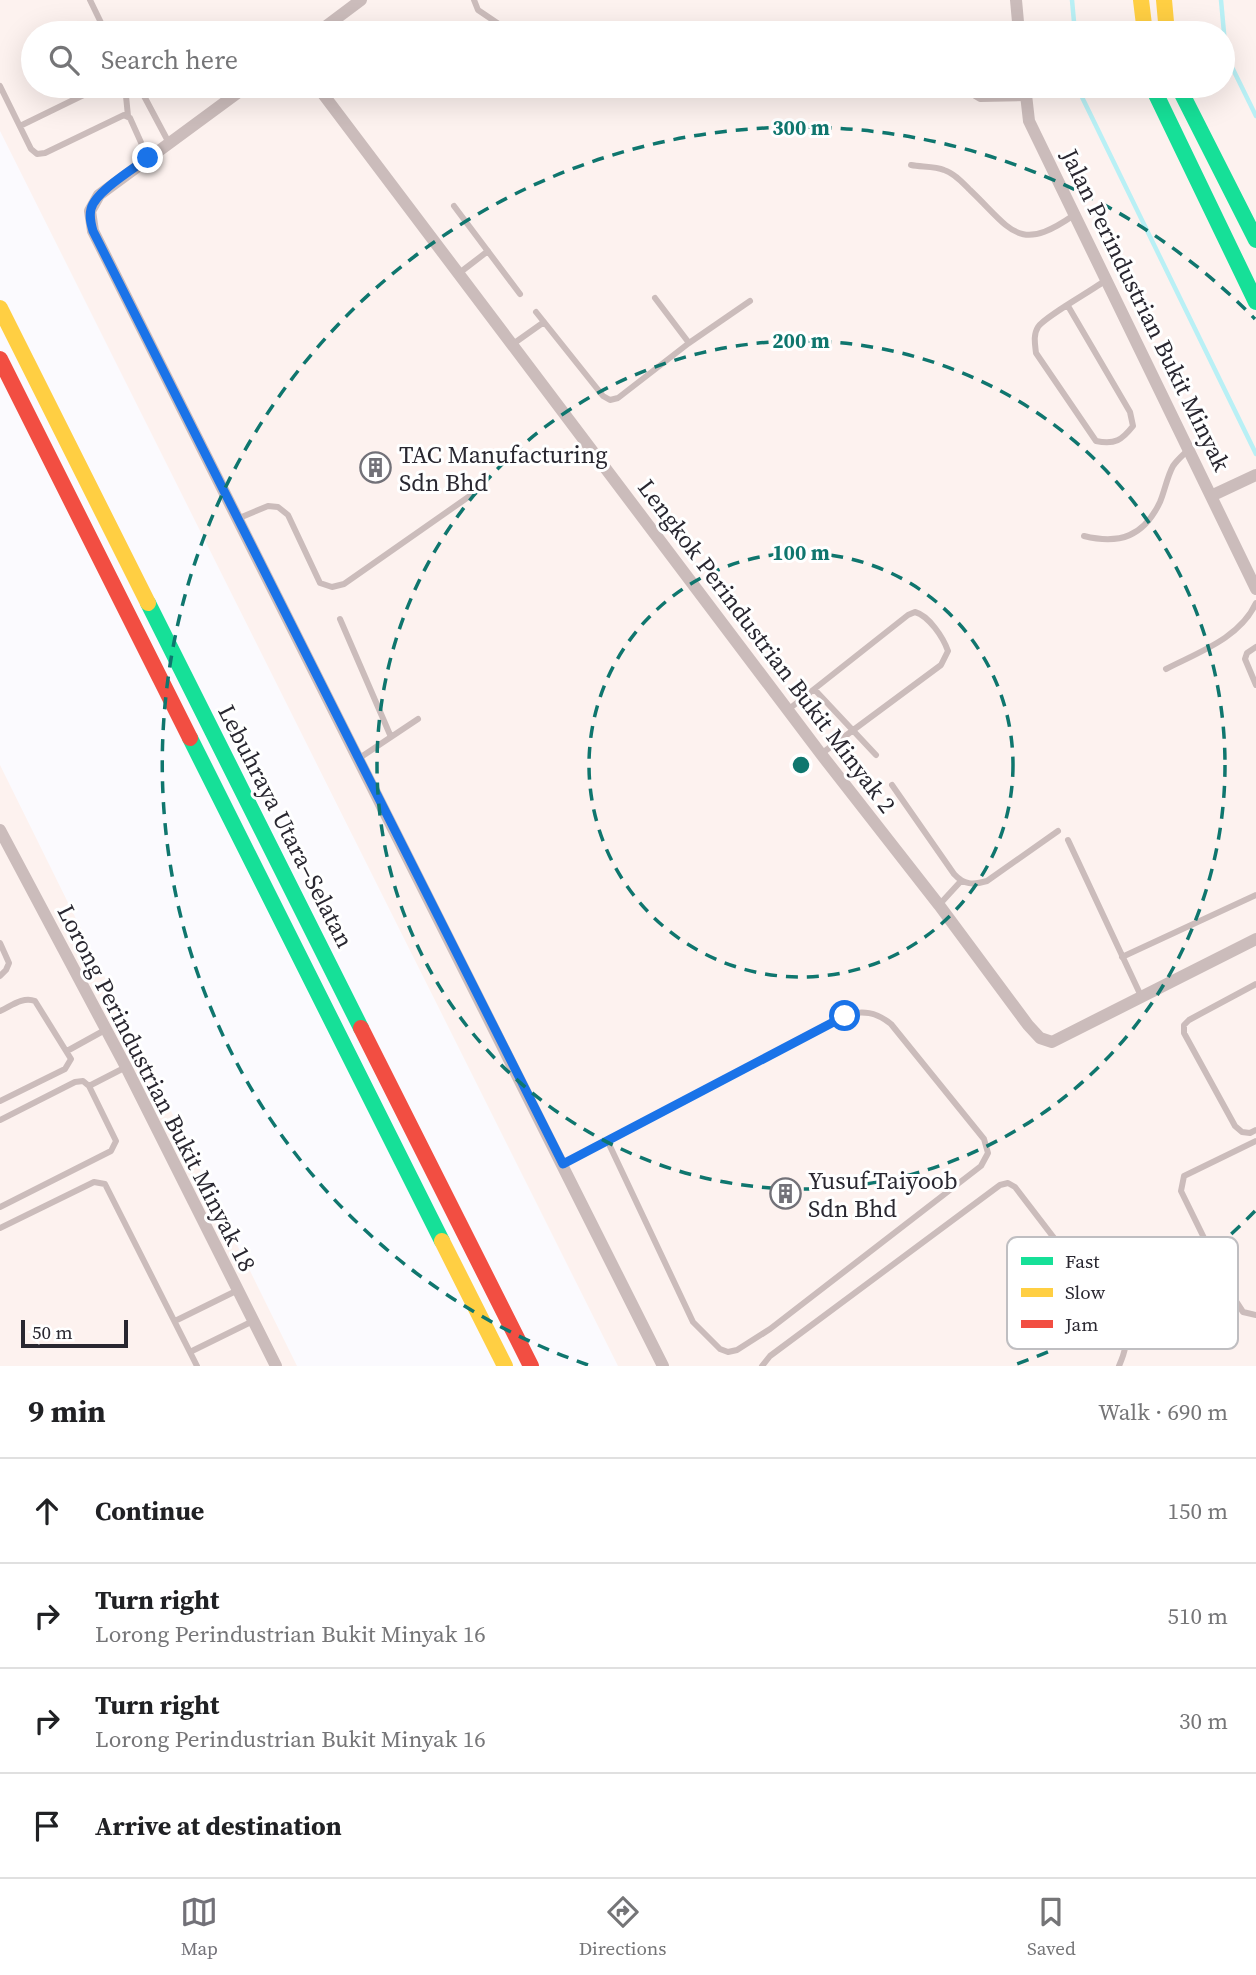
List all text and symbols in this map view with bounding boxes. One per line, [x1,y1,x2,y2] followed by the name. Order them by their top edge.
[21,21,1235,98] search box
[45,41,83,79] icon: search
[101,42,238,78] text: Search here
[772,113,830,142] text: 300 m
[132,142,163,173] route end
[1053,142,1239,477] street label: Jalan Perindustrian Bukit Minyak
[772,326,830,355] text: 200 m
[399,438,608,499] place label: TAC Manufacturing Sdn Bhd
[359,451,393,485] building icon: TAC Manufacturing Sdn Bhd
[630,472,904,820] street label: Lengkok Perindustrian Bukit Minyak 2
[772,538,830,567] text: 100 m
[210,699,362,953] street label: Lebuhraya Utara–Selatan
[789,753,813,777] centre of rings
[50,899,264,1277] street label: Lorong Perindustrian Bukit Minyak 18
[829,1000,860,1031] route start
[808,1164,958,1225] place label: Yusuf Taiyoob Sdn Bhd
[768,1177,802,1211] building icon: Yusuf Taiyoob Sdn Bhd
[1007,1237,1238,1349] legend
[1065,1248,1100,1274] text: Fast
[1065,1279,1106,1305] text: Slow
[1064,1311,1098,1337] text: Jam
[21,1317,128,1349] scale bar
[32,1319,73,1345] text: 50 m
[28,1391,106,1432] text: 9 min
[1098,1396,1228,1428] text: Walk · 690 m
[28,1492,66,1530] icon: ahead
[95,1493,204,1529] text: Continue
[1167,1495,1228,1527] text: 150 m
[95,1582,219,1618] text: Turn right
[28,1597,66,1635] icon: right
[1167,1600,1228,1632] text: 510 m
[95,1618,486,1650] text: Lorong Perindustrian Bukit Minyak 16
[95,1687,219,1723] text: Turn right
[28,1702,66,1740] icon: right
[1179,1705,1228,1737] text: 30 m
[95,1723,486,1755] text: Lorong Perindustrian Bukit Minyak 16
[28,1807,66,1845] icon: arrive
[95,1808,342,1844] text: Arrive at destination
[180,1893,218,1961] tab: Map
[579,1893,667,1961] tab: Directions
[1027,1893,1076,1961] tab: Saved

